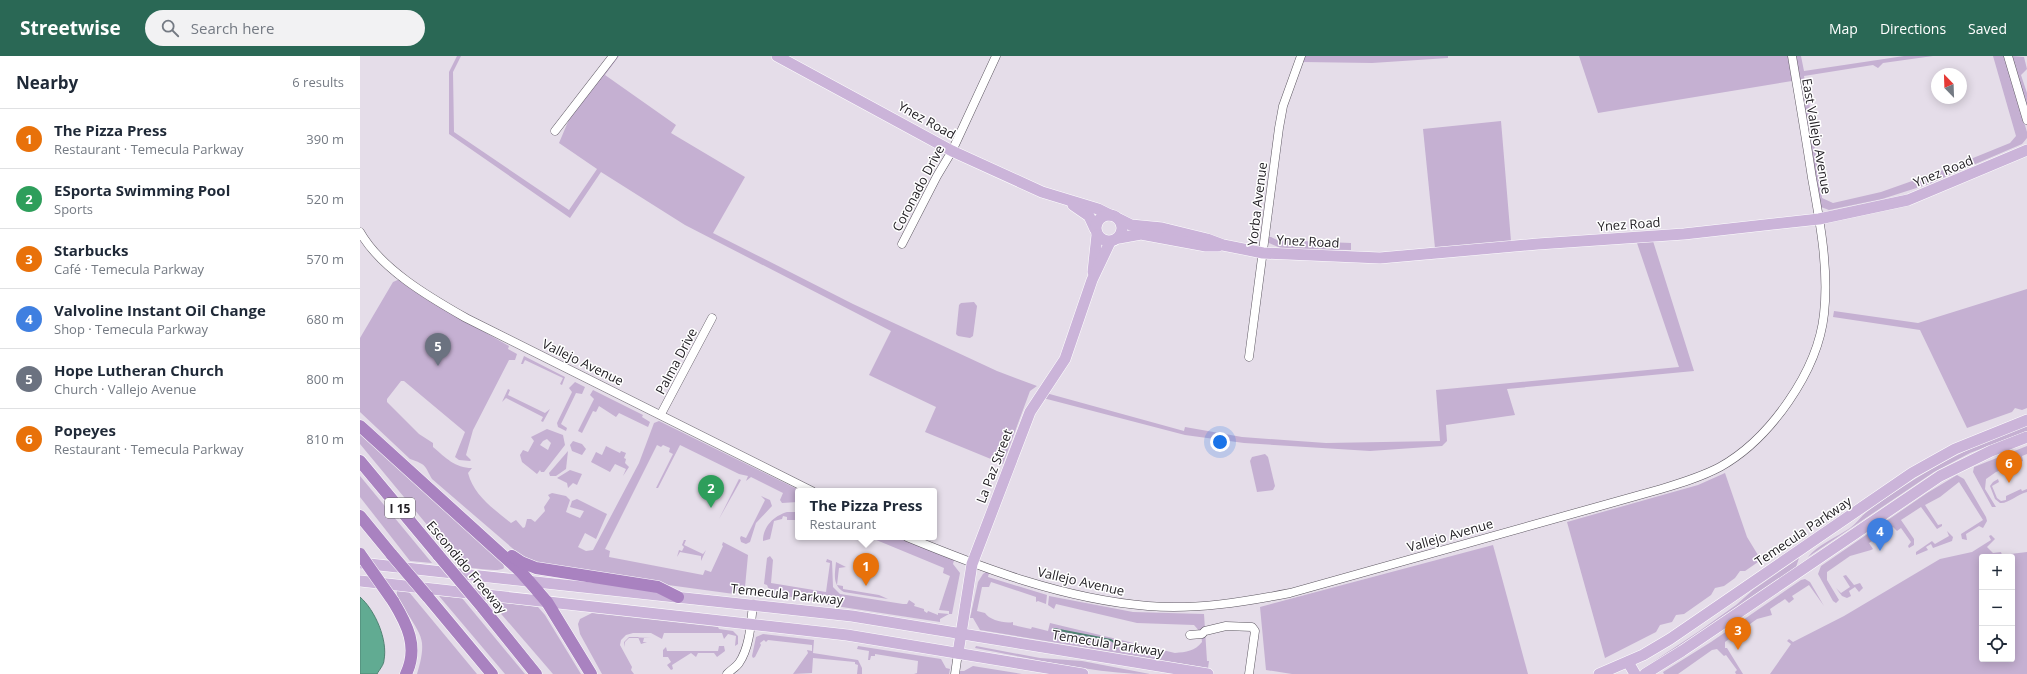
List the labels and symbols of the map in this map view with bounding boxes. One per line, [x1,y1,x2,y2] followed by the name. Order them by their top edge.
[1931,68,1967,104] north arrow
[1798,77,1836,195] street label: East Vallejo Avenue
[895,97,959,143] street label: Ynez Road
[888,142,948,234] street label: Coronado Drive
[1910,151,1976,191] street label: Ynez Road
[1243,161,1271,247] street label: Yorba Avenue
[1597,213,1661,235] street label: Ynez Road
[1276,230,1340,252] street label: Ynez Road
[651,325,701,397] street label: Palma Drive
[425,333,451,366] pin: 5
[539,334,627,390] street label: Vallejo Avenue
[972,426,1017,506] street label: La Paz Street
[1210,432,1230,452] your location
[1996,450,2022,483] pin: 6
[698,475,724,508] pin: 2
[1751,492,1855,570] street label: Temecula Parkway
[385,498,415,518] road number: I 15
[1405,514,1495,556] street label: Vallejo Avenue
[423,517,512,618] street label: Escondido Freeway
[1867,518,1893,551] pin: 4
[853,553,879,586] pin: 1
[1036,562,1126,600] street label: Vallejo Avenue
[730,579,845,609] street label: Temecula Parkway
[1725,617,1751,650] pin: 3
[1051,625,1166,661] street label: Temecula Parkway

